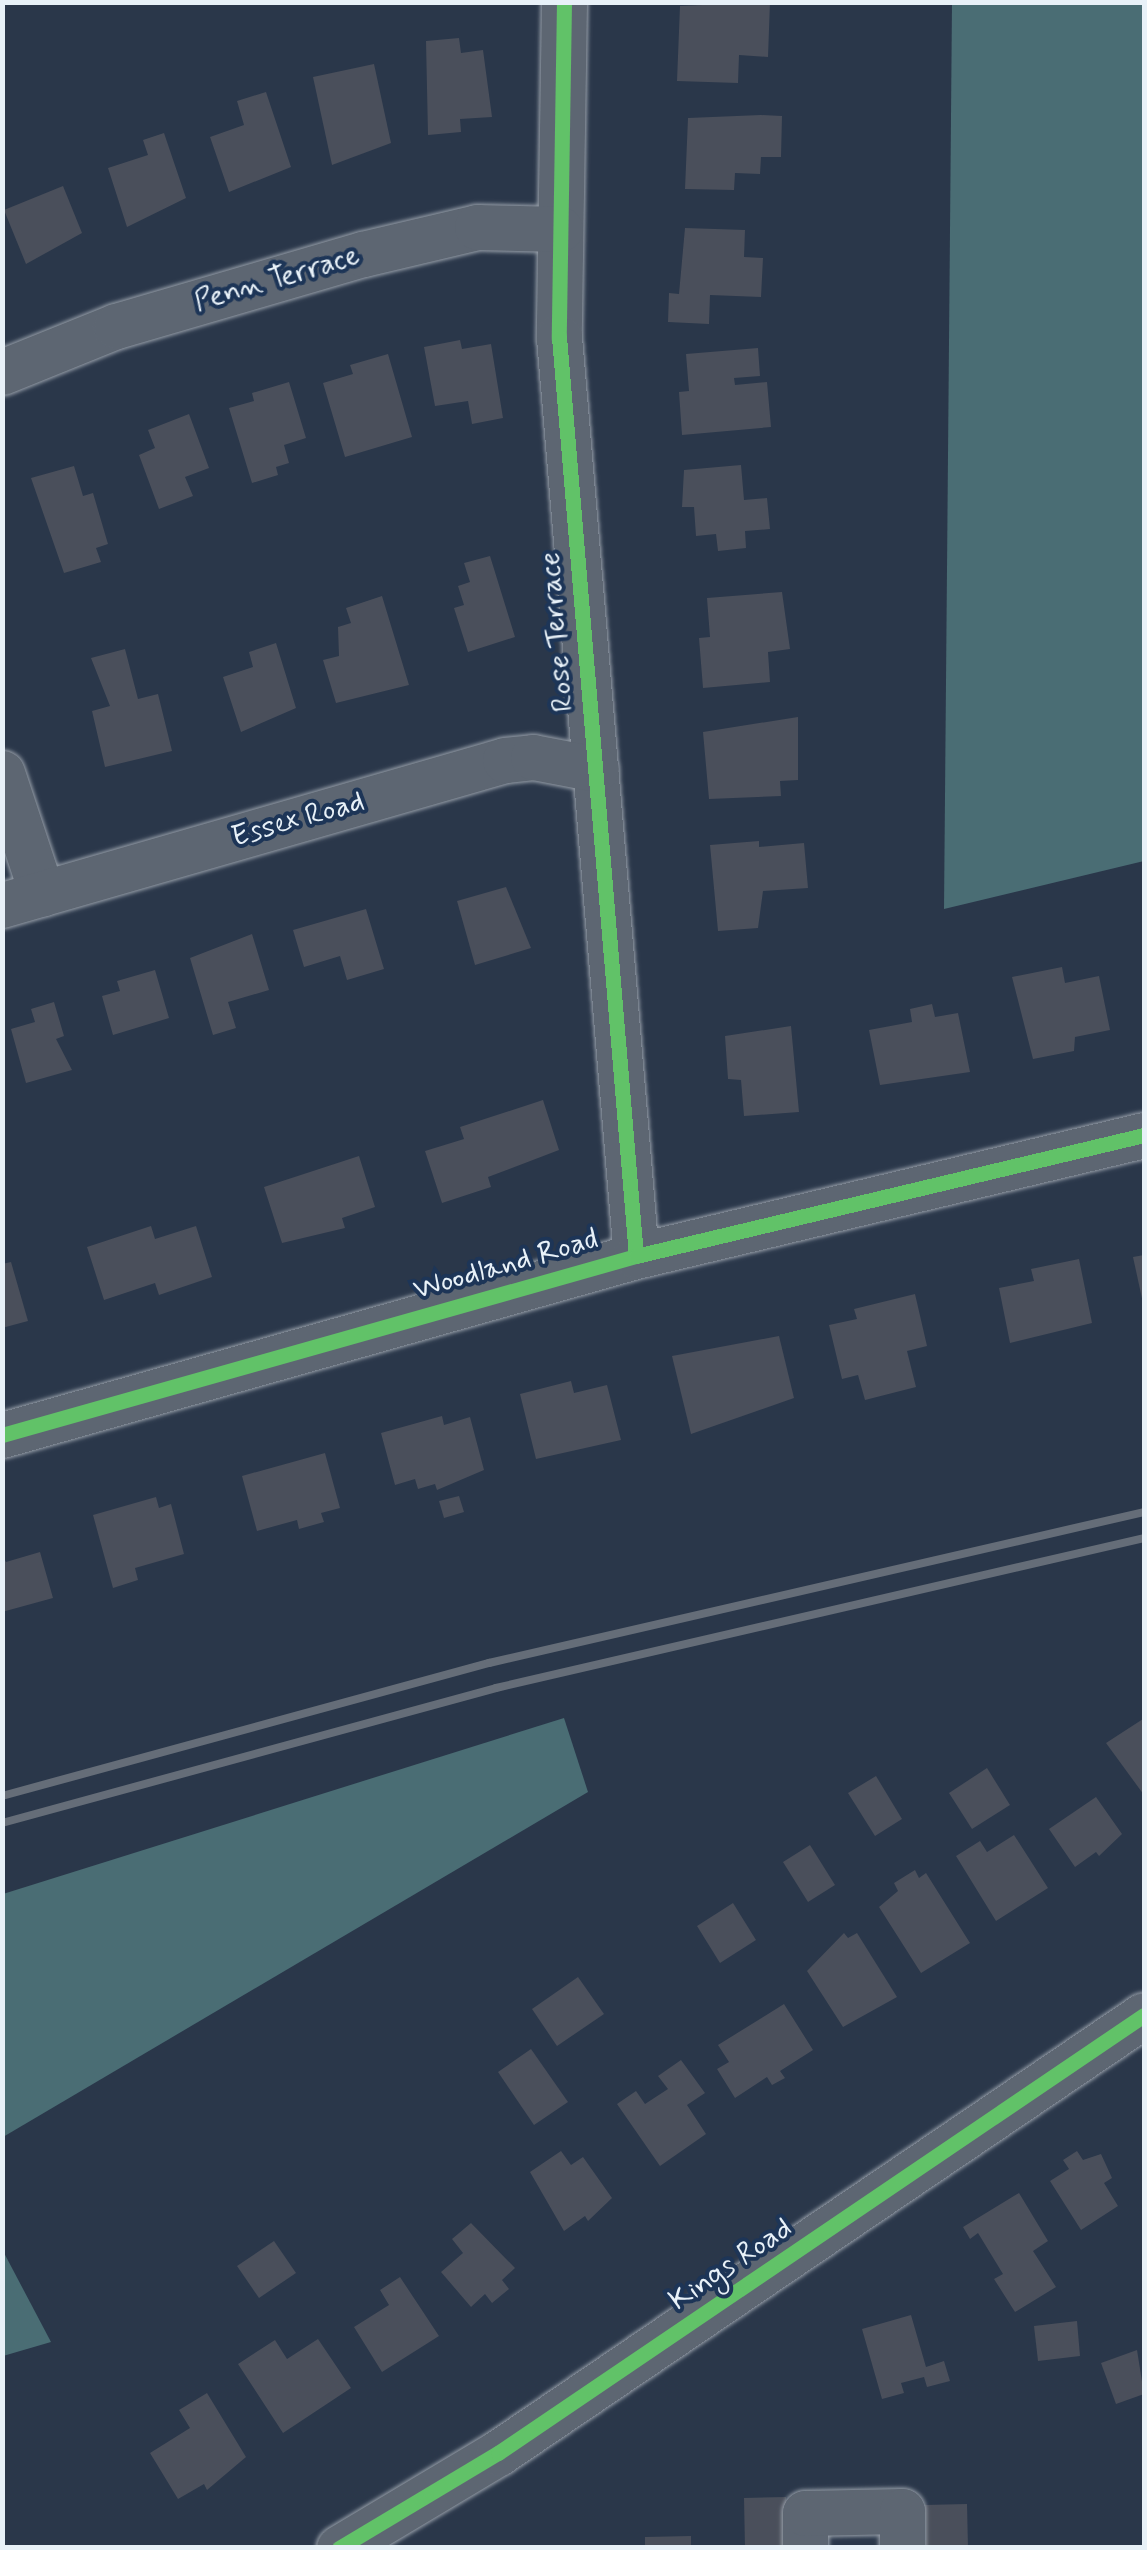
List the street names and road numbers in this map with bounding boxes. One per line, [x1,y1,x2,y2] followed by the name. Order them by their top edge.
[190,238,364,320] street label: Penn Terrace
[532,551,582,713] street label: Rose Terrace
[227,784,369,856] street label: Essex Road
[410,1222,602,1308] street label: Woodland Road
[663,2211,799,2319] street label: Kings Road

